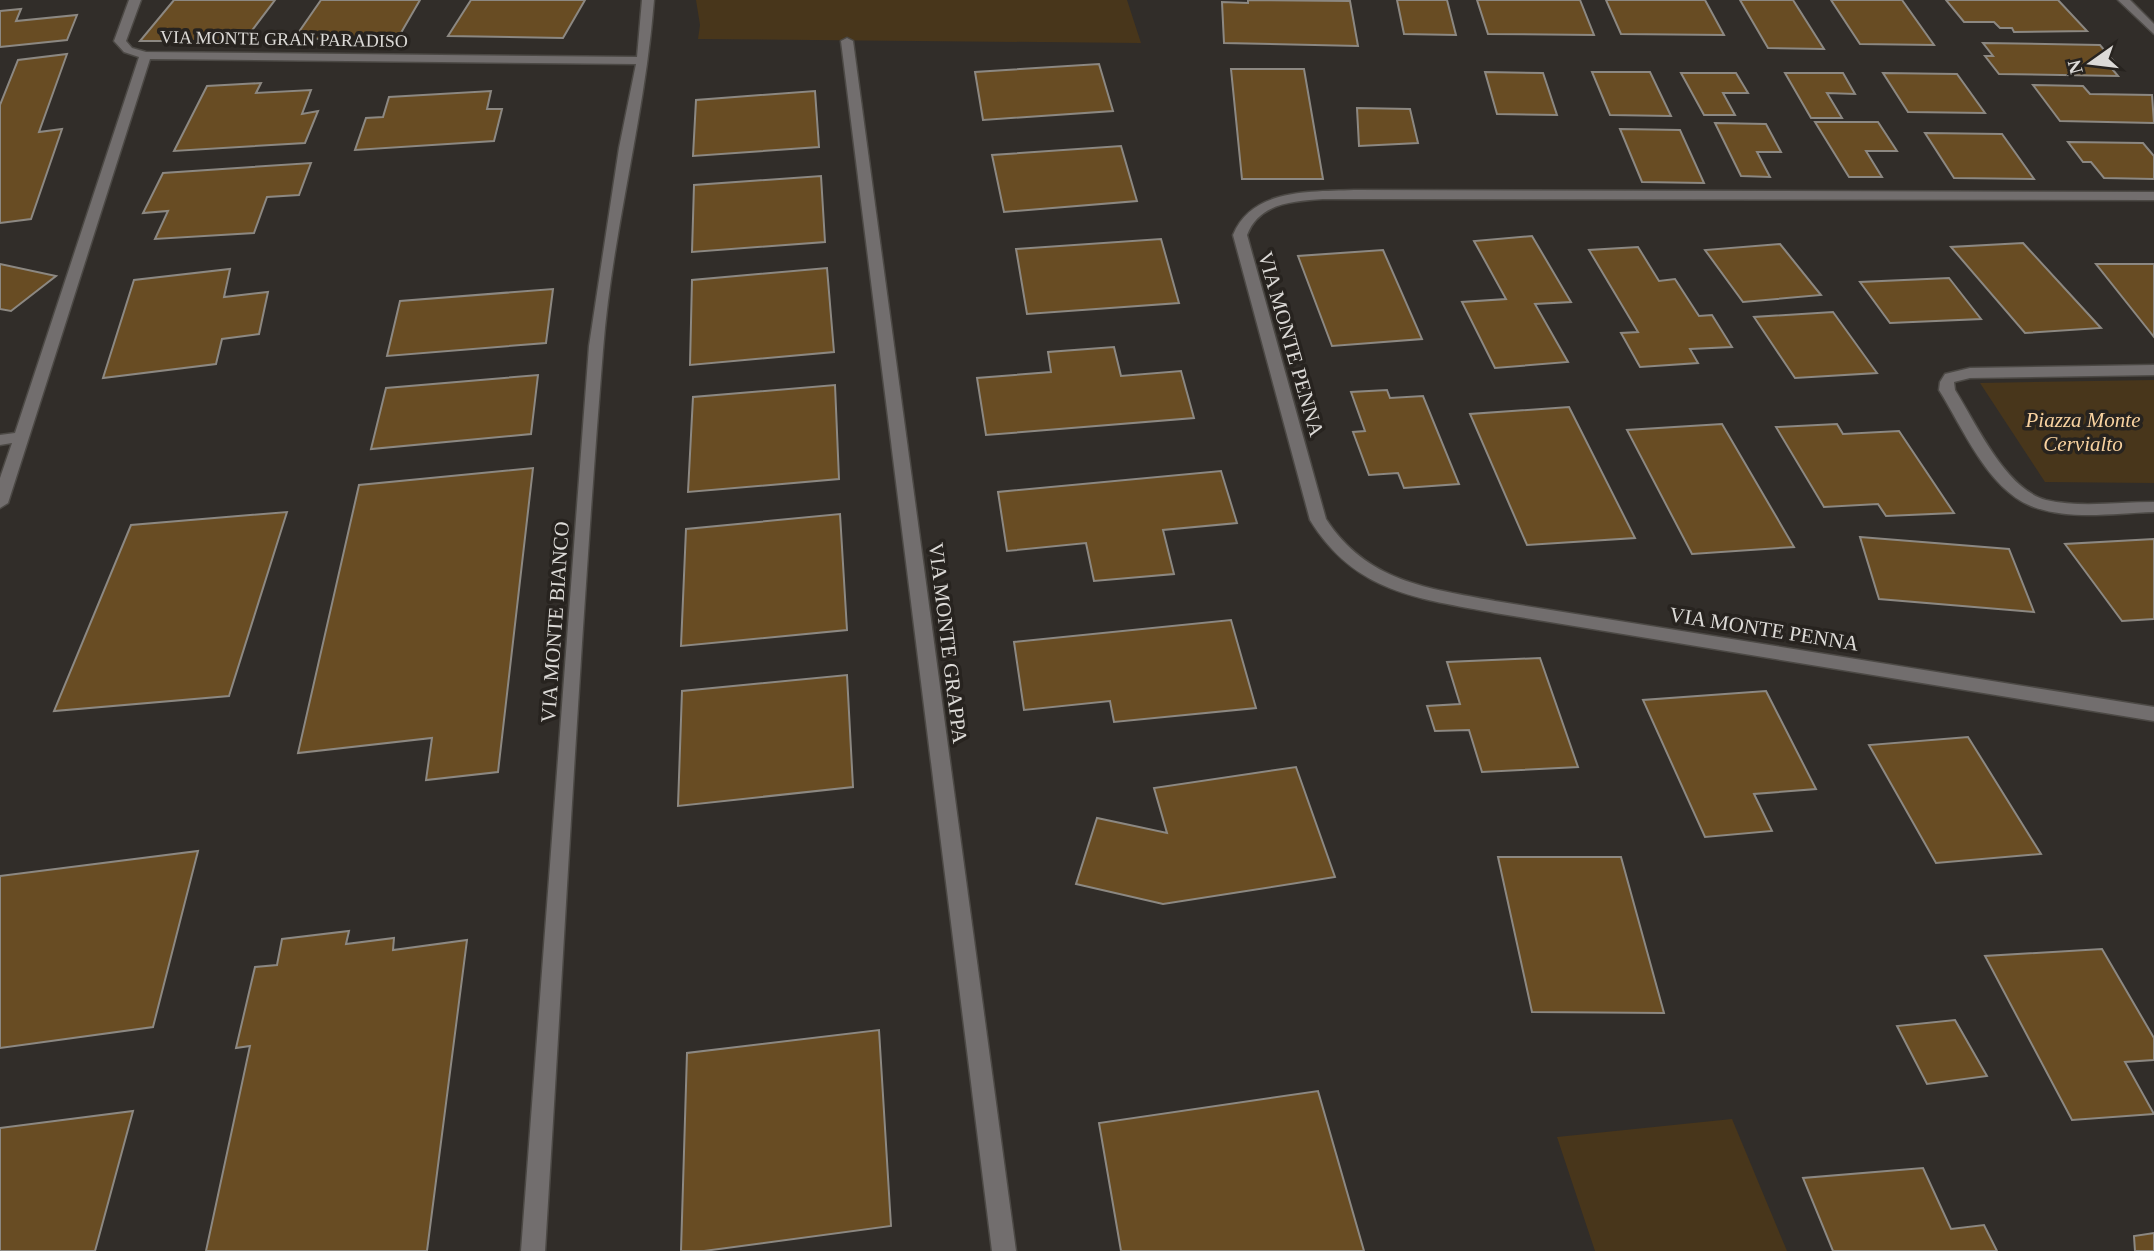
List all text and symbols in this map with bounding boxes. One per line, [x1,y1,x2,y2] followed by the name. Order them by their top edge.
[160,27,408,51] street label: VIA MONTE GRAN PARADISO
[2056,28,2126,98] north arrow
[2063,58,2087,76] text: N
[1253,249,1329,440] street label: VIA MONTE PENNA
[2025,408,2140,456] park label: Piazza Monte Cervialto
[536,520,574,724] street label: VIA MONTE BIANCO
[924,541,972,746] street label: VIA MONTE GRAPPA
[1668,602,1861,656] street label: VIA MONTE PENNA

